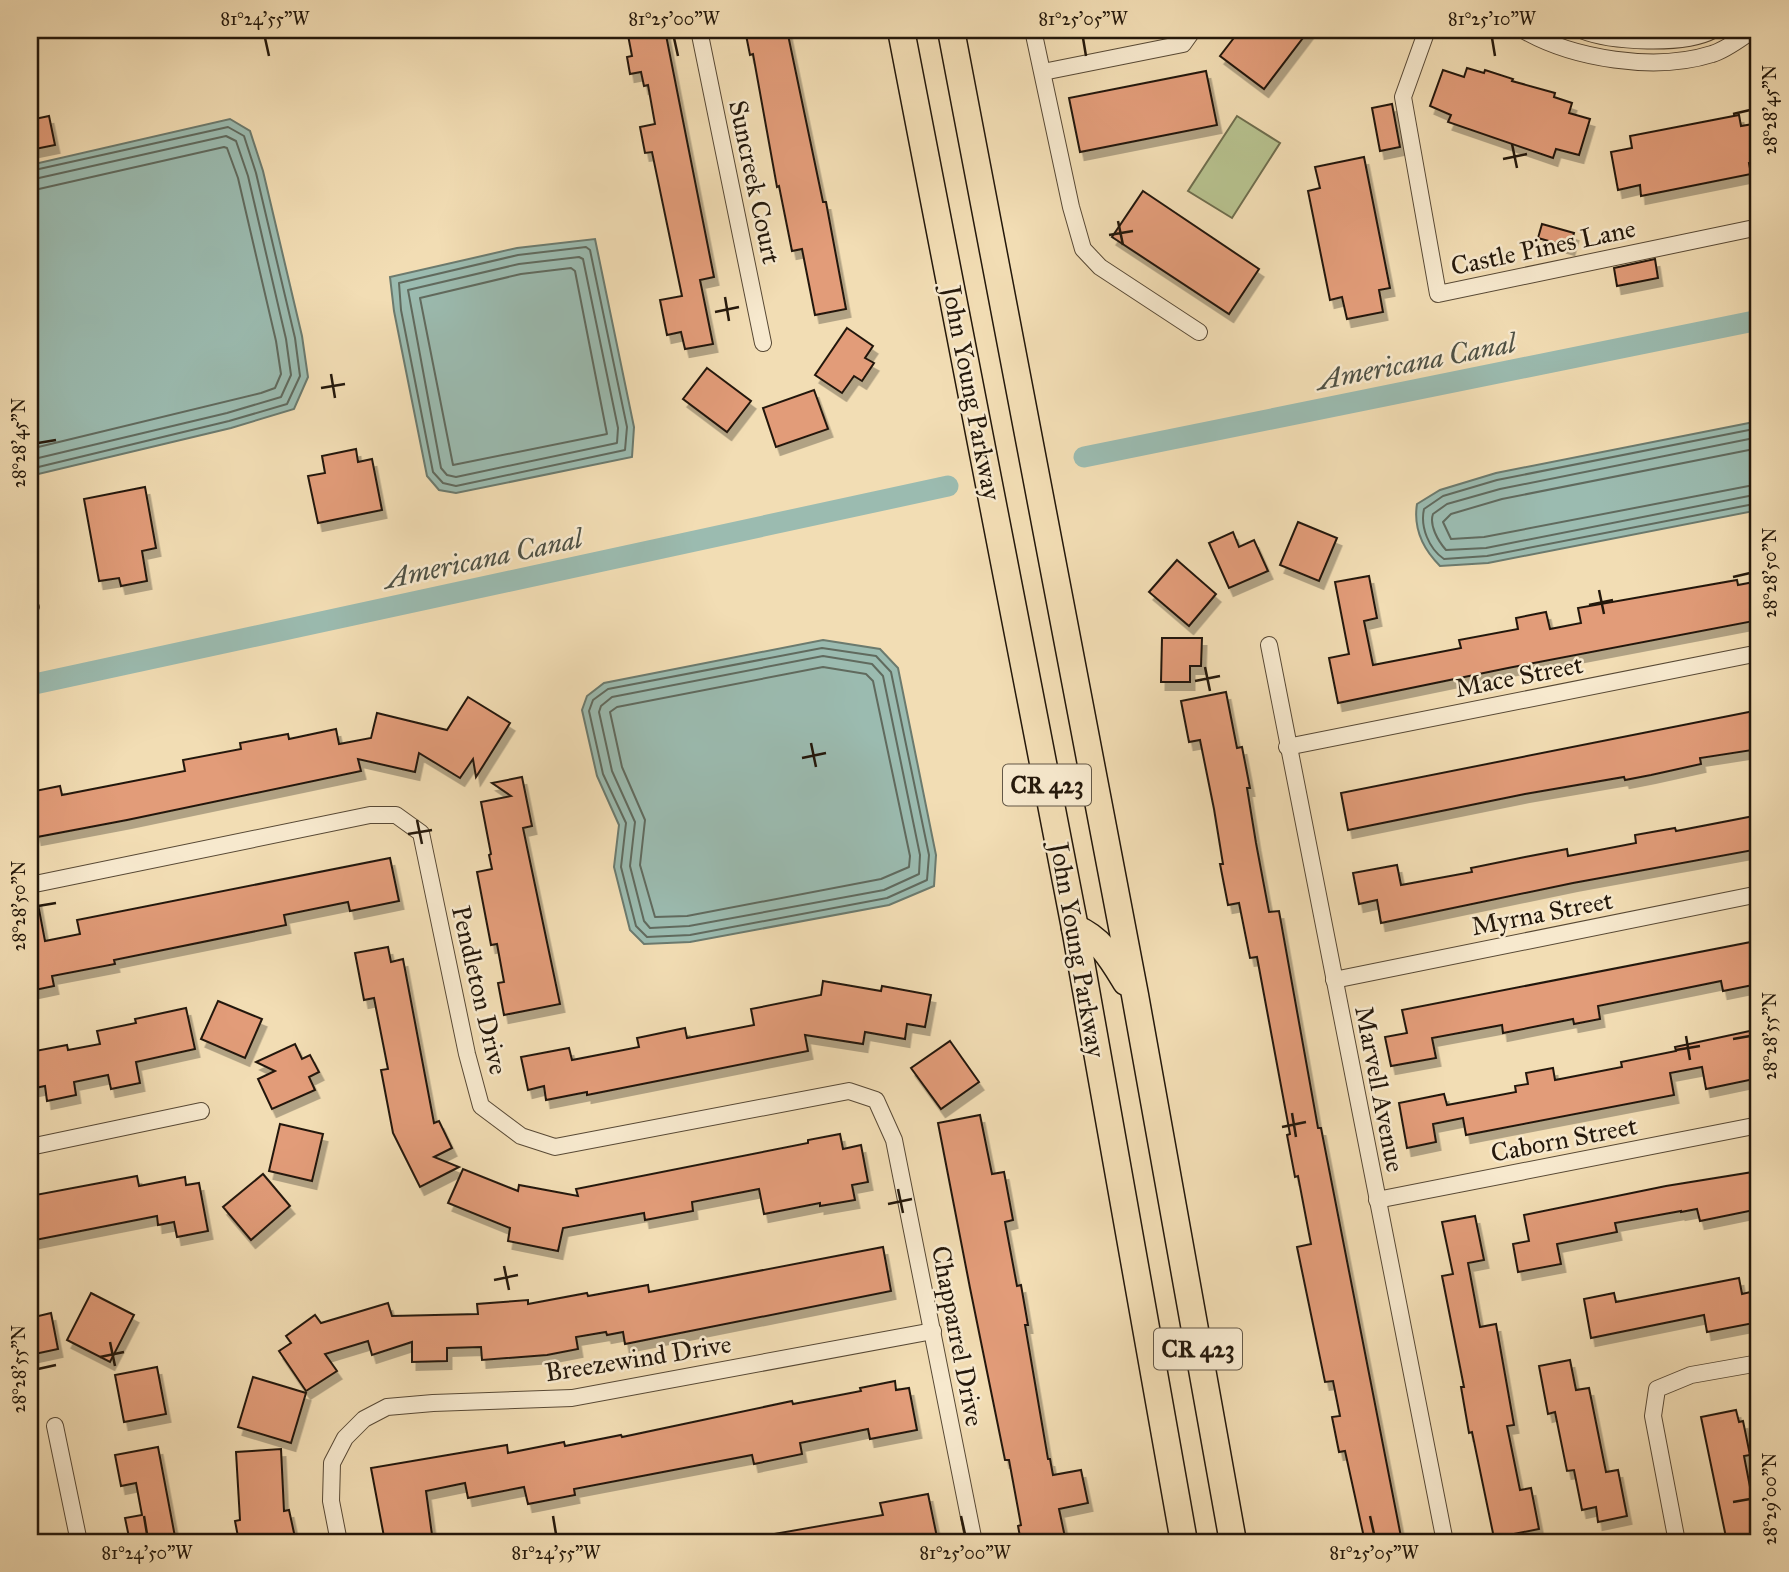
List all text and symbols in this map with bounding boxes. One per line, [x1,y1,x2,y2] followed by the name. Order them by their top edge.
[221,8,310,30] text: 81°24'55"W
[628,8,721,30] text: 81°25'00"W
[1038,8,1128,30] text: 81°25'05"W
[1448,8,1537,30] text: 81°25'10"W
[1759,65,1781,155] text: 28°28'45"N
[722,97,788,267] street label: Suncreek Court
[1448,212,1638,282] street label: Castle Pines Lane
[935,280,1009,504] street label: John Young Parkway
[1311,325,1521,398] water label: Americana Canal
[8,398,30,488] text: 28°28'45"N
[378,520,588,597] water label: Americana Canal
[1759,528,1781,618] text: 28°28'50"N
[1452,648,1586,704] street label: Mace Street
[1003,764,1091,806] road number: CR 423
[1043,837,1113,1061] street label: John Young Parkway
[8,861,30,951] text: 28°28'50"N
[1469,884,1615,942] street label: Myrna Street
[445,902,515,1078] street label: Pendleton Drive
[1759,992,1781,1080] text: 28°28'55"N
[1348,1003,1412,1175] street label: Marvell Avenue
[1488,1109,1640,1169] street label: Caborn Street
[925,1243,991,1429] street label: Chapparrel Drive
[8,1325,30,1413] text: 28°28'55"N
[543,1327,734,1389] street label: Breezewind Drive
[1154,1329,1242,1370] road number: CR 423
[1759,1453,1781,1545] text: 28°29'00"N
[102,1542,193,1564] text: 81°24'50"W
[512,1542,601,1564] text: 81°24'55"W
[919,1542,1012,1564] text: 81°25'00"W
[1329,1542,1419,1564] text: 81°25'05"W

